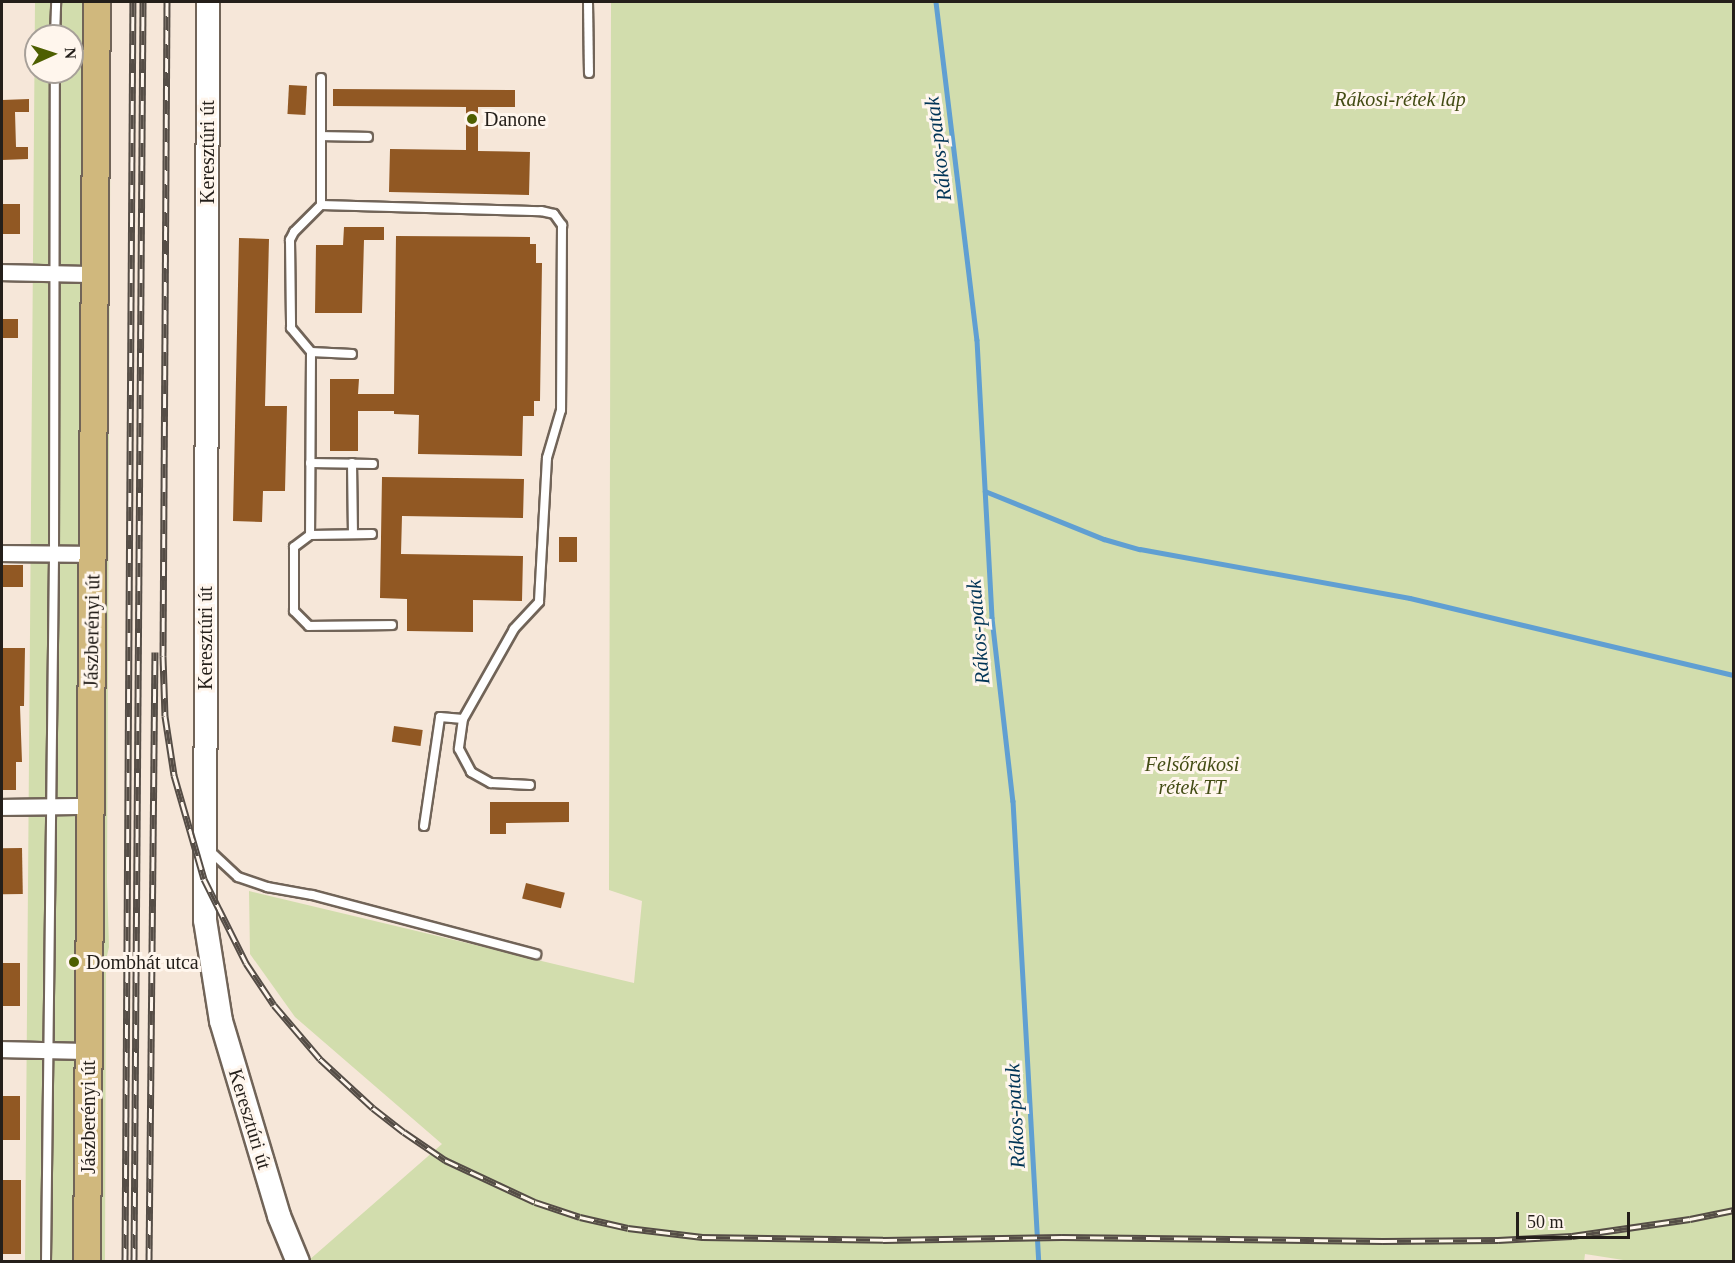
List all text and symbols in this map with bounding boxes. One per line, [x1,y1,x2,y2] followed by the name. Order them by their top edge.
[24,24,84,84] north arrow
[62,47,79,59] text: N
[1334,87,1466,111] park label: Rákosi-rétek láp
[919,95,957,203] water label: Rákos-patak
[195,100,219,204] street label: Keresztúri út
[484,107,546,131] place label: Danone
[465,112,479,126] marker: Danone
[79,574,105,688] street label: Jászberényi út
[961,579,995,685] water label: Rákos-patak
[193,586,217,690] street label: Keresztúri út
[1145,752,1239,799] park label: Felsőrákosi rétek TT
[86,950,199,974] place label: Dombhát utca
[67,955,81,969] marker: Dombhát utca
[76,1060,100,1174] street label: Jászberényi út
[1000,1063,1030,1169] water label: Rákos-patak
[223,1066,277,1172] street label: Keresztúri út
[1519,1200,1633,1238] scale bar
[1527,1212,1564,1232] text: 50 m

